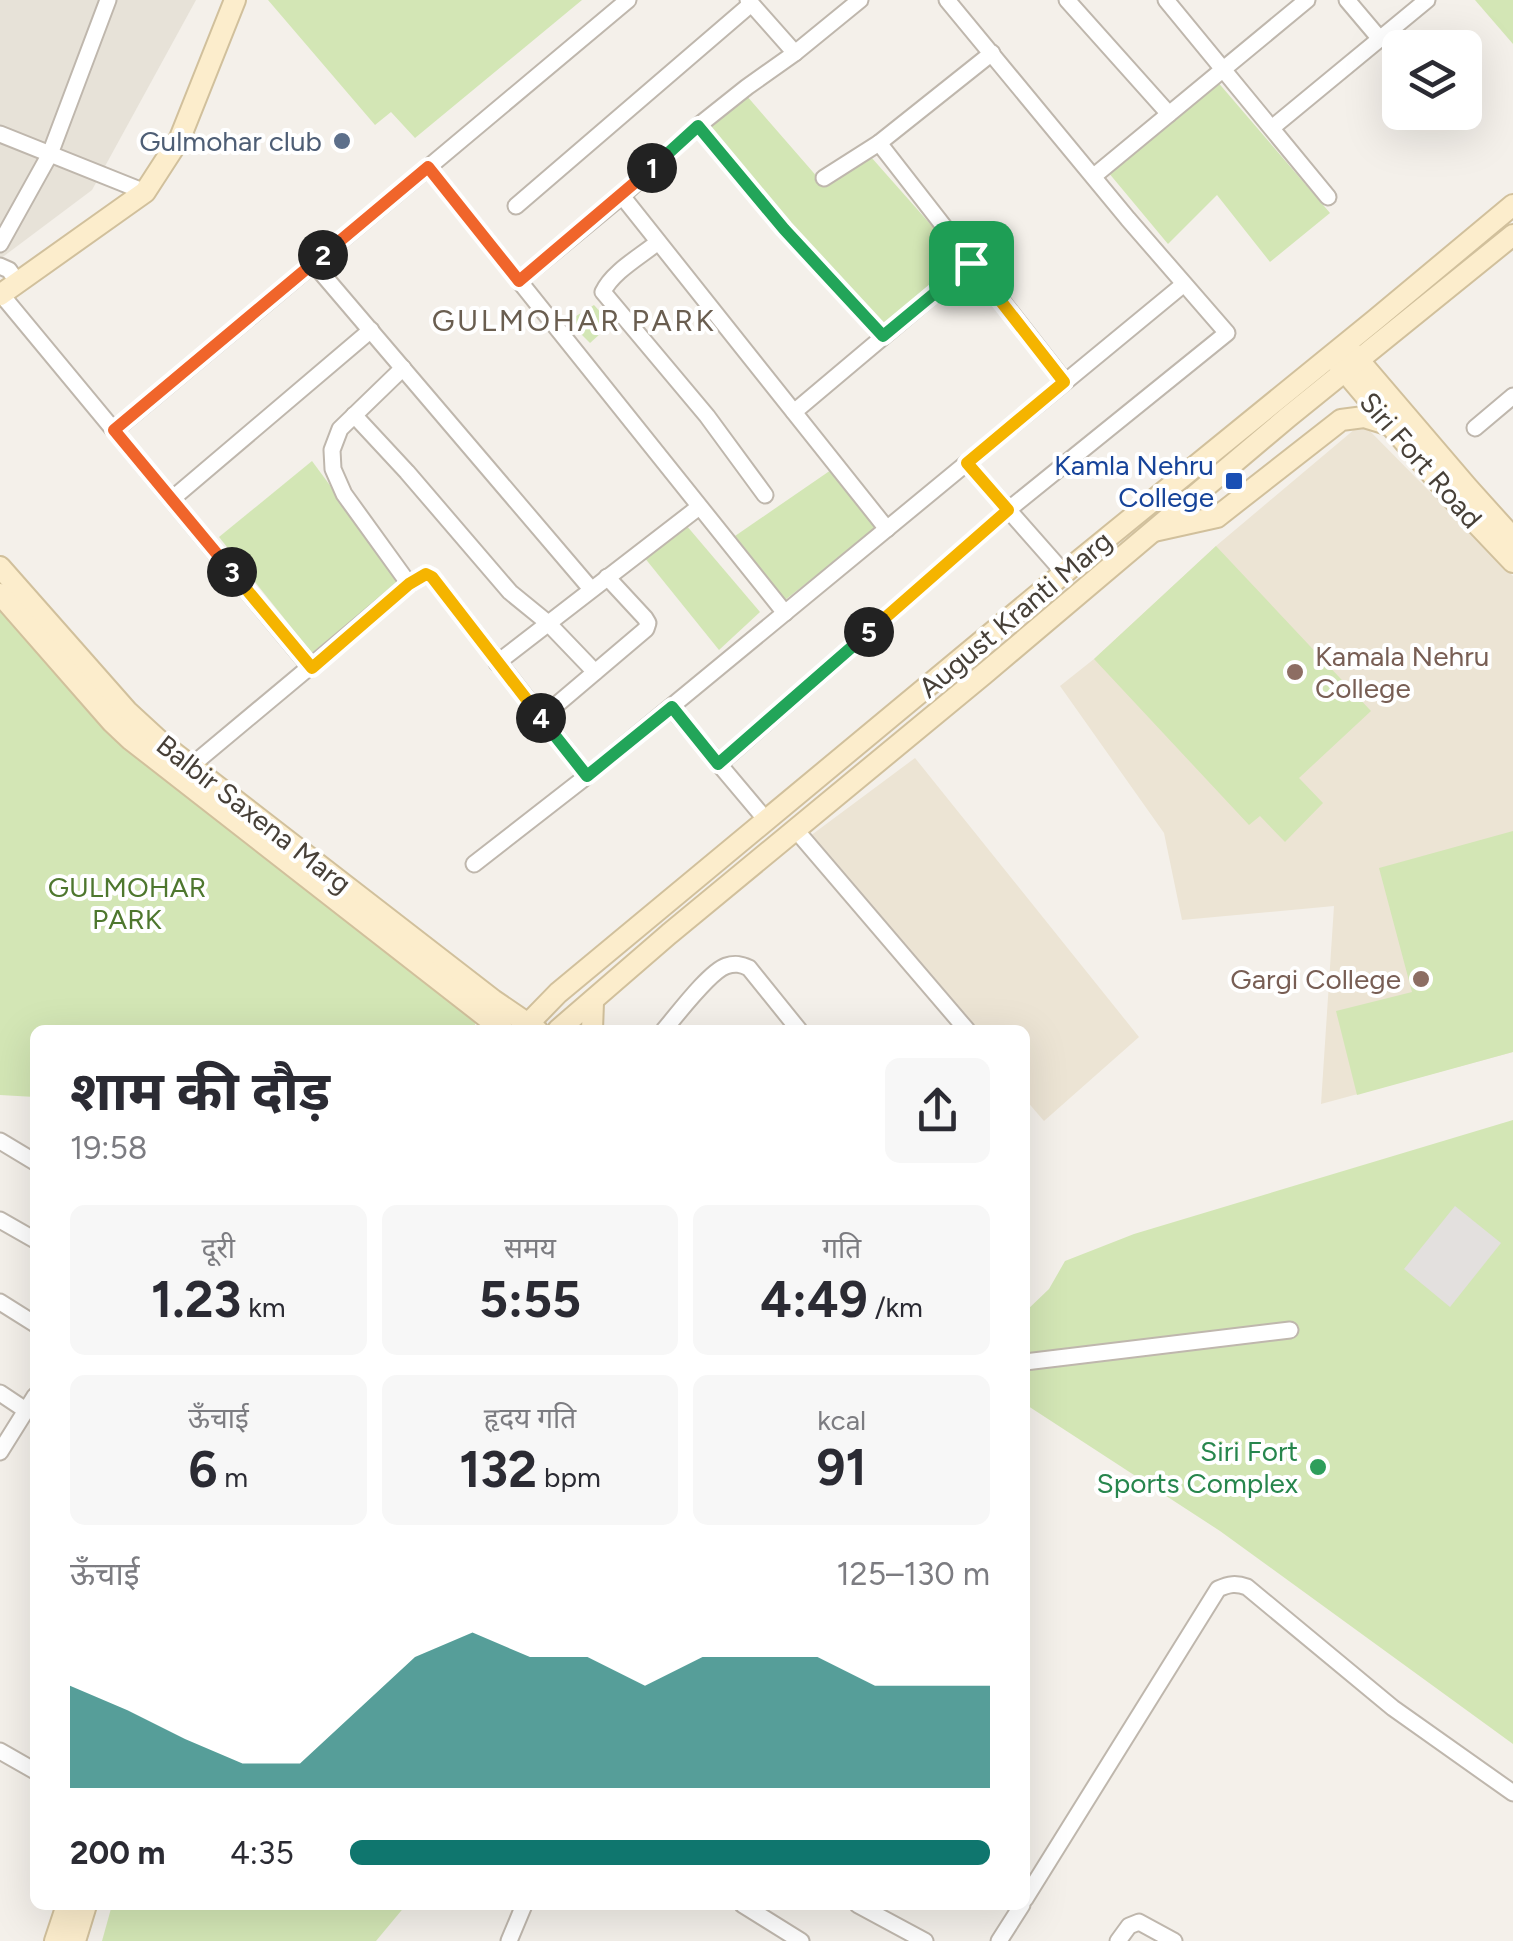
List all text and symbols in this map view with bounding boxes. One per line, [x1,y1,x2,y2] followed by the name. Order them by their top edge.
[1382,30,1482,130] map controls
[1382,30,1482,130] button: layers
[139,124,322,158] place label: Gulmohar club
[331,130,353,152] marker: Gulmohar club
[627,143,677,193] pin: 1
[646,151,658,185] text: 1
[929,221,1014,306] pin
[298,230,348,280] pin: 2
[944,236,999,291] icon: arrive
[315,238,331,272] text: 2
[432,302,716,339] district label: GULMOHAR PARK
[1353,385,1489,535] street label: Siri Fort Road
[1054,448,1214,514] place label: Kamla Nehru College
[1223,470,1245,492] marker: Kamla Nehru College
[912,523,1118,705] street label: August Kranti Marg
[207,547,257,597] pin: 3
[224,555,240,589] text: 3
[844,607,894,657] pin: 5
[861,615,877,649] text: 5
[1315,639,1489,705] place label: Kamala Nehru College
[1284,661,1306,683] marker: Kamala Nehru College
[516,693,566,743] pin: 4
[532,701,550,735] text: 4
[150,728,358,900] street label: Balbir Saxena Marg
[48,870,206,936] park label: GULMOHAR PARK
[1230,962,1401,996] place label: Gargi College
[1410,968,1432,990] marker: Gargi College
[70,1058,330,1124] text: शाम की दौड़
[885,1058,990,1163] button: share
[70,1129,147,1167] text: 19:58
[202,1231,235,1265] text: दूरी
[504,1231,556,1265] text: समय
[822,1231,861,1265] text: गति
[151,1269,241,1330] text: 1.23
[479,1269,581,1330] text: 5:55
[760,1269,868,1330] text: 4:49
[241,1290,286,1324] text: km
[868,1290,923,1324] text: /km
[188,1401,249,1435] text: ऊँचाई
[484,1401,576,1435] text: हृदय गति
[817,1403,866,1437] text: kcal
[1097,1434,1299,1500] place label: Siri Fort Sports Complex
[817,1437,867,1498] text: 91
[188,1439,217,1500] text: 6
[459,1439,537,1500] text: 132
[1307,1456,1329,1478] marker: Siri Fort Sports Complex
[217,1460,248,1494] text: m
[537,1460,601,1494] text: bpm
[70,1555,139,1593] text: ऊँचाई
[837,1555,990,1593] text: 125–130 m
[70,1834,166,1872] text: 200 m
[230,1834,294,1872] text: 4:35

